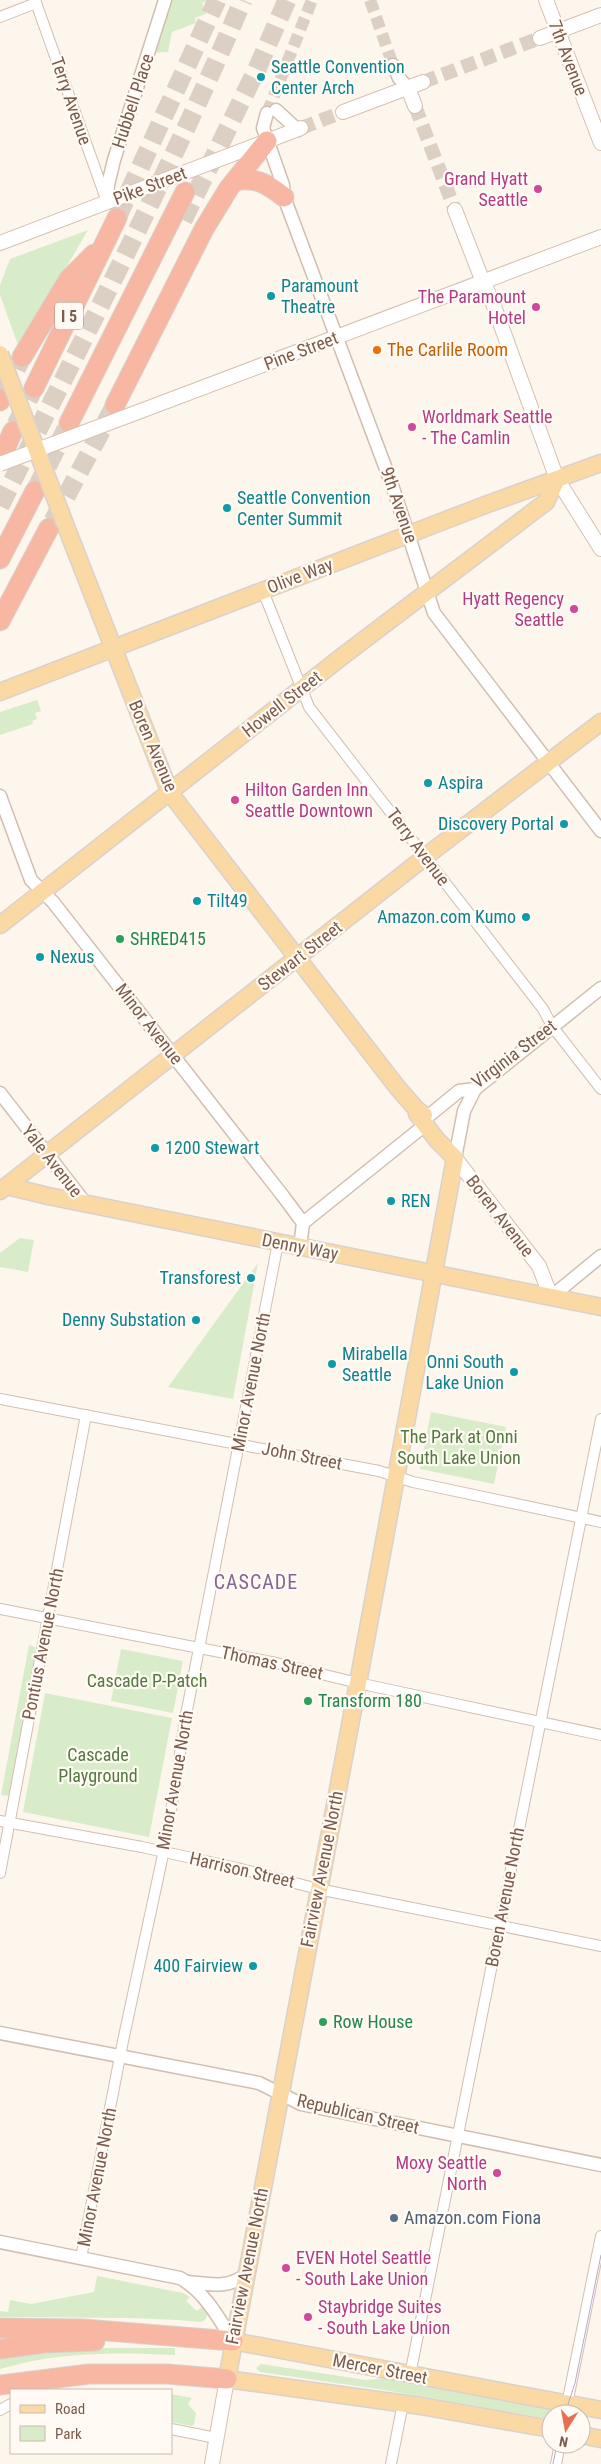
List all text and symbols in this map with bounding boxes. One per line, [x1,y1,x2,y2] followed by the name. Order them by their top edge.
[545,17,592,98] street label: 7th Avenue
[107,51,158,151] street label: Hubbell Place
[47,54,96,148] street label: Terry Avenue
[271,56,405,98] place label: Seattle Convention Center Arch
[255,71,267,83] marker: Seattle Convention Center Arch
[110,162,189,209] street label: Pike Street
[444,168,528,210] place label: Grand Hyatt Seattle
[532,183,544,195] marker: Grand Hyatt Seattle
[281,275,359,317] place label: Paramount Theatre
[418,286,526,328] place label: The Paramount Hotel
[265,290,277,302] marker: Paramount Theatre
[530,301,542,313] marker: The Paramount Hotel
[55,302,83,330] road number: I 5
[261,327,341,374] street label: Pine Street
[387,339,508,360] place label: The Carlile Room
[371,344,383,356] marker: The Carlile Room
[422,406,553,448] place label: Worldmark Seattle - The Camlin
[406,421,418,433] marker: Worldmark Seattle - The Camlin
[377,464,422,546] street label: 9th Avenue
[237,487,371,529] place label: Seattle Convention Center Summit
[221,502,233,514] marker: Seattle Convention Center Summit
[264,553,336,598] street label: Olive Way
[462,588,564,630] place label: Hyatt Regency Seattle
[568,603,580,615] marker: Hyatt Regency Seattle
[238,666,326,741] street label: Howell Street
[125,697,182,795] street label: Boren Avenue
[438,772,483,793] place label: Aspira
[422,777,434,789] marker: Aspira
[245,779,373,821] place label: Hilton Garden Inn Seattle Downtown
[229,794,241,806] marker: Hilton Garden Inn Seattle Downtown
[382,804,454,890] street label: Terry Avenue
[438,813,554,834] place label: Discovery Portal
[558,818,570,830] marker: Discovery Portal
[207,890,248,911] place label: Tilt49
[191,895,203,907] marker: Tilt49
[377,906,516,927] place label: Amazon.com Kumo
[520,911,532,923] marker: Amazon.com Kumo
[253,916,346,995] street label: Stewart Street
[130,928,206,949] place label: SHRED415
[114,933,126,945] marker: SHRED415
[50,946,94,967] place label: Nexus
[34,951,46,963] marker: Nexus
[111,979,188,1068] street label: Minor Avenue
[467,1015,560,1092] street label: Virginia Street
[18,1120,87,1201] street label: Yale Avenue
[165,1137,259,1158] place label: 1200 Stewart
[149,1142,161,1154] marker: 1200 Stewart
[462,1171,539,1260] street label: Boren Avenue
[401,1190,431,1211] place label: REN
[385,1195,397,1207] marker: REN
[260,1229,340,1264] street label: Denny Way
[160,1267,241,1288] place label: Transforest
[245,1272,257,1284] marker: Transforest
[62,1309,186,1330] place label: Denny Substation
[227,1311,274,1453] street label: Minor Avenue North
[190,1314,202,1326] marker: Denny Substation
[342,1343,408,1385] place label: Mirabella Seattle
[426,1351,504,1393] place label: Onni South Lake Union
[326,1358,338,1370] marker: Mirabella Seattle
[508,1366,520,1378] marker: Onni South Lake Union
[397,1426,521,1468] park label: The Park at Onni South Lake Union
[260,1437,344,1474] street label: John Street
[17,1566,68,1722] street label: Pontius Avenue North
[214,1570,298,1594] district label: CASCADE
[219,1641,325,1684] street label: Thomas Street
[87,1670,207,1691] park label: Cascade P-Patch
[318,1690,422,1711] place label: Transform 180
[302,1695,314,1707] marker: Transform 180
[152,1709,197,1851] street label: Minor Avenue North
[58,1744,138,1786] park label: Cascade Playground
[296,1789,347,1949] street label: Fairview Avenue North
[481,1825,528,1968] street label: Boren Avenue North
[188,1847,297,1892] street label: Harrison Street
[153,1955,243,1976] place label: 400 Fairview
[247,1960,259,1972] marker: 400 Fairview
[333,2011,413,2032] place label: Row House
[317,2016,329,2028] marker: Row House
[295,2089,421,2138] street label: Republican Street
[73,2106,120,2248] street label: Minor Avenue North
[395,2152,487,2194] place label: Moxy Seattle North
[491,2167,503,2179] marker: Moxy Seattle North
[221,2186,272,2346] street label: Fairview Avenue North
[404,2207,541,2228] place label: Amazon.com Fiona
[388,2212,400,2224] marker: Amazon.com Fiona
[296,2247,431,2289] place label: EVEN Hotel Seattle - South Lake Union
[280,2262,292,2274] marker: EVEN Hotel Seattle - South Lake Union
[318,2296,450,2338] place label: Staybridge Suites - South Lake Union
[302,2311,314,2323] marker: Staybridge Suites - South Lake Union
[331,2349,429,2388] street label: Mercer Street
[10,2389,172,2454] legend
[55,2400,85,2418] text: Road
[541,2404,591,2454] north arrow
[55,2425,82,2443] text: Park
[558,2433,569,2450] text: N

